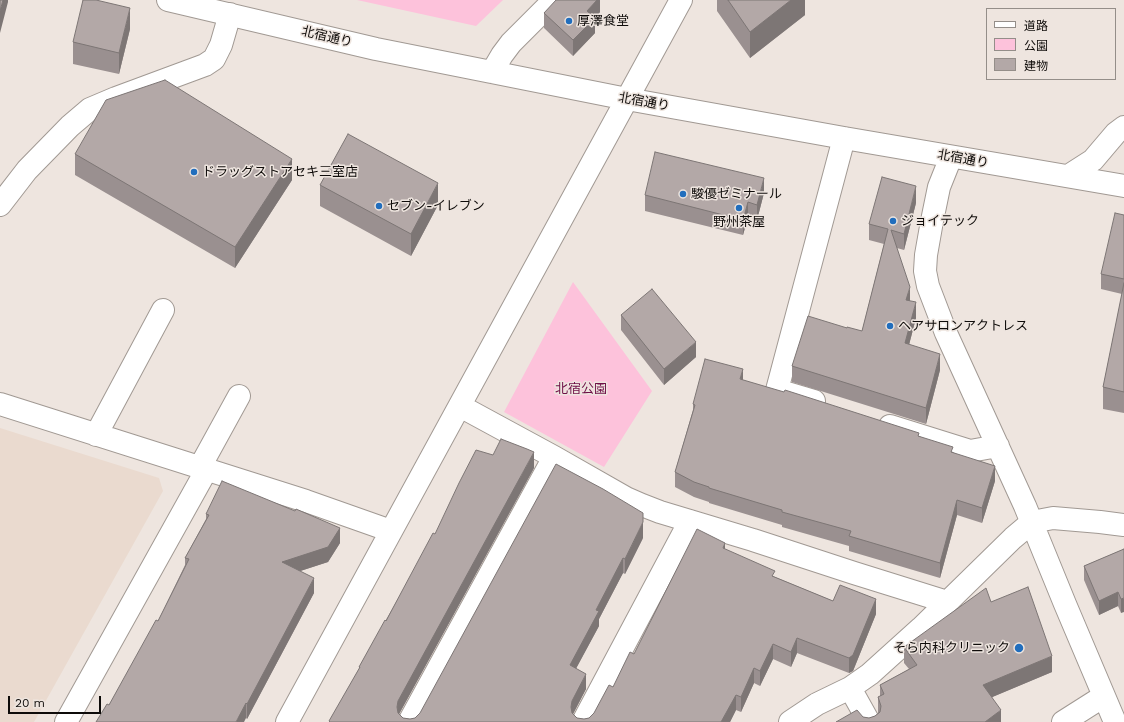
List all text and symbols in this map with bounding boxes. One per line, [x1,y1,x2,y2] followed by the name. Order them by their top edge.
[986,8,1116,80] legend
[577,13,629,29] place label: 厚澤食堂
[564,16,574,26] marker: 厚澤食堂
[1024,19,1048,33] text: 道路
[300,24,354,50] street label: 北宿通り
[1024,39,1048,53] text: 公園
[1024,59,1048,73] text: 建物
[617,90,671,114] street label: 北宿通り
[936,147,990,171] street label: 北宿通り
[202,164,358,180] place label: ドラッグストアセキ三室店
[189,167,199,177] marker: ドラッグストアセキ三室店
[691,186,782,202] place label: 駿優ゼミナール
[678,189,688,199] marker: 駿優ゼミナール
[387,198,485,214] place label: セブン-イレブン
[374,201,384,211] marker: セブン-イレブン
[734,203,744,213] marker: 野州茶屋
[901,213,979,229] place label: ジョイテック
[713,214,765,230] place label: 野州茶屋
[888,216,898,226] marker: ジョイテック
[898,318,1028,334] place label: ヘアサロンアクトレス
[885,321,895,331] marker: ヘアサロンアクトレス
[555,381,607,397] park label: 北宿公園
[893,640,1010,656] place label: そら内科クリニック
[1013,642,1025,654] marker: そら内科クリニック
[10,688,103,714] scale bar
[15,696,45,710] text: 20 m

